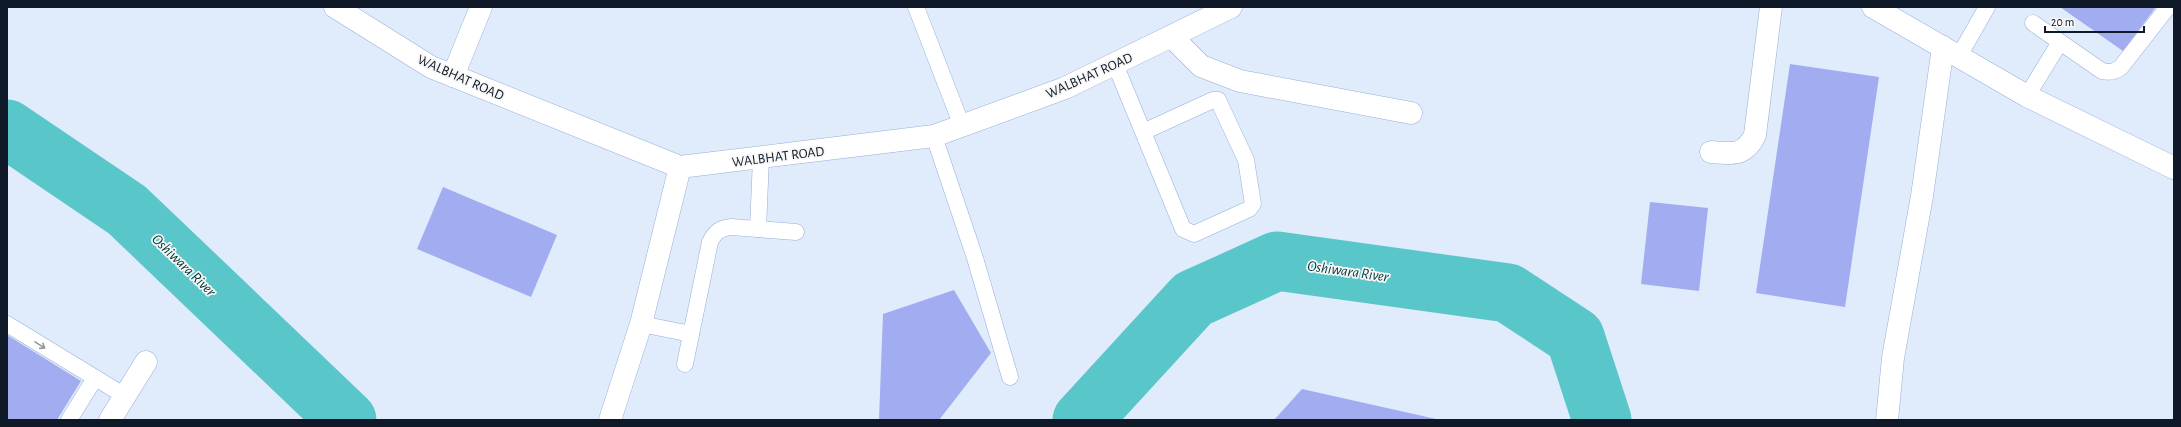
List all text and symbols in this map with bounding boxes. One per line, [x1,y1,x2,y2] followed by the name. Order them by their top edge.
[2045,8,2144,34] scale bar
[2051,16,2074,28] text: 20 m
[1044,51,1135,101] street label: WALBHAT ROAD
[415,53,506,103] street label: WALBHAT ROAD
[731,144,825,170] street label: WALBHAT ROAD
[149,231,219,300] water label: Oshiwara River
[1306,258,1391,285] water label: Oshiwara River
[34,341,46,349] one-way arrow

